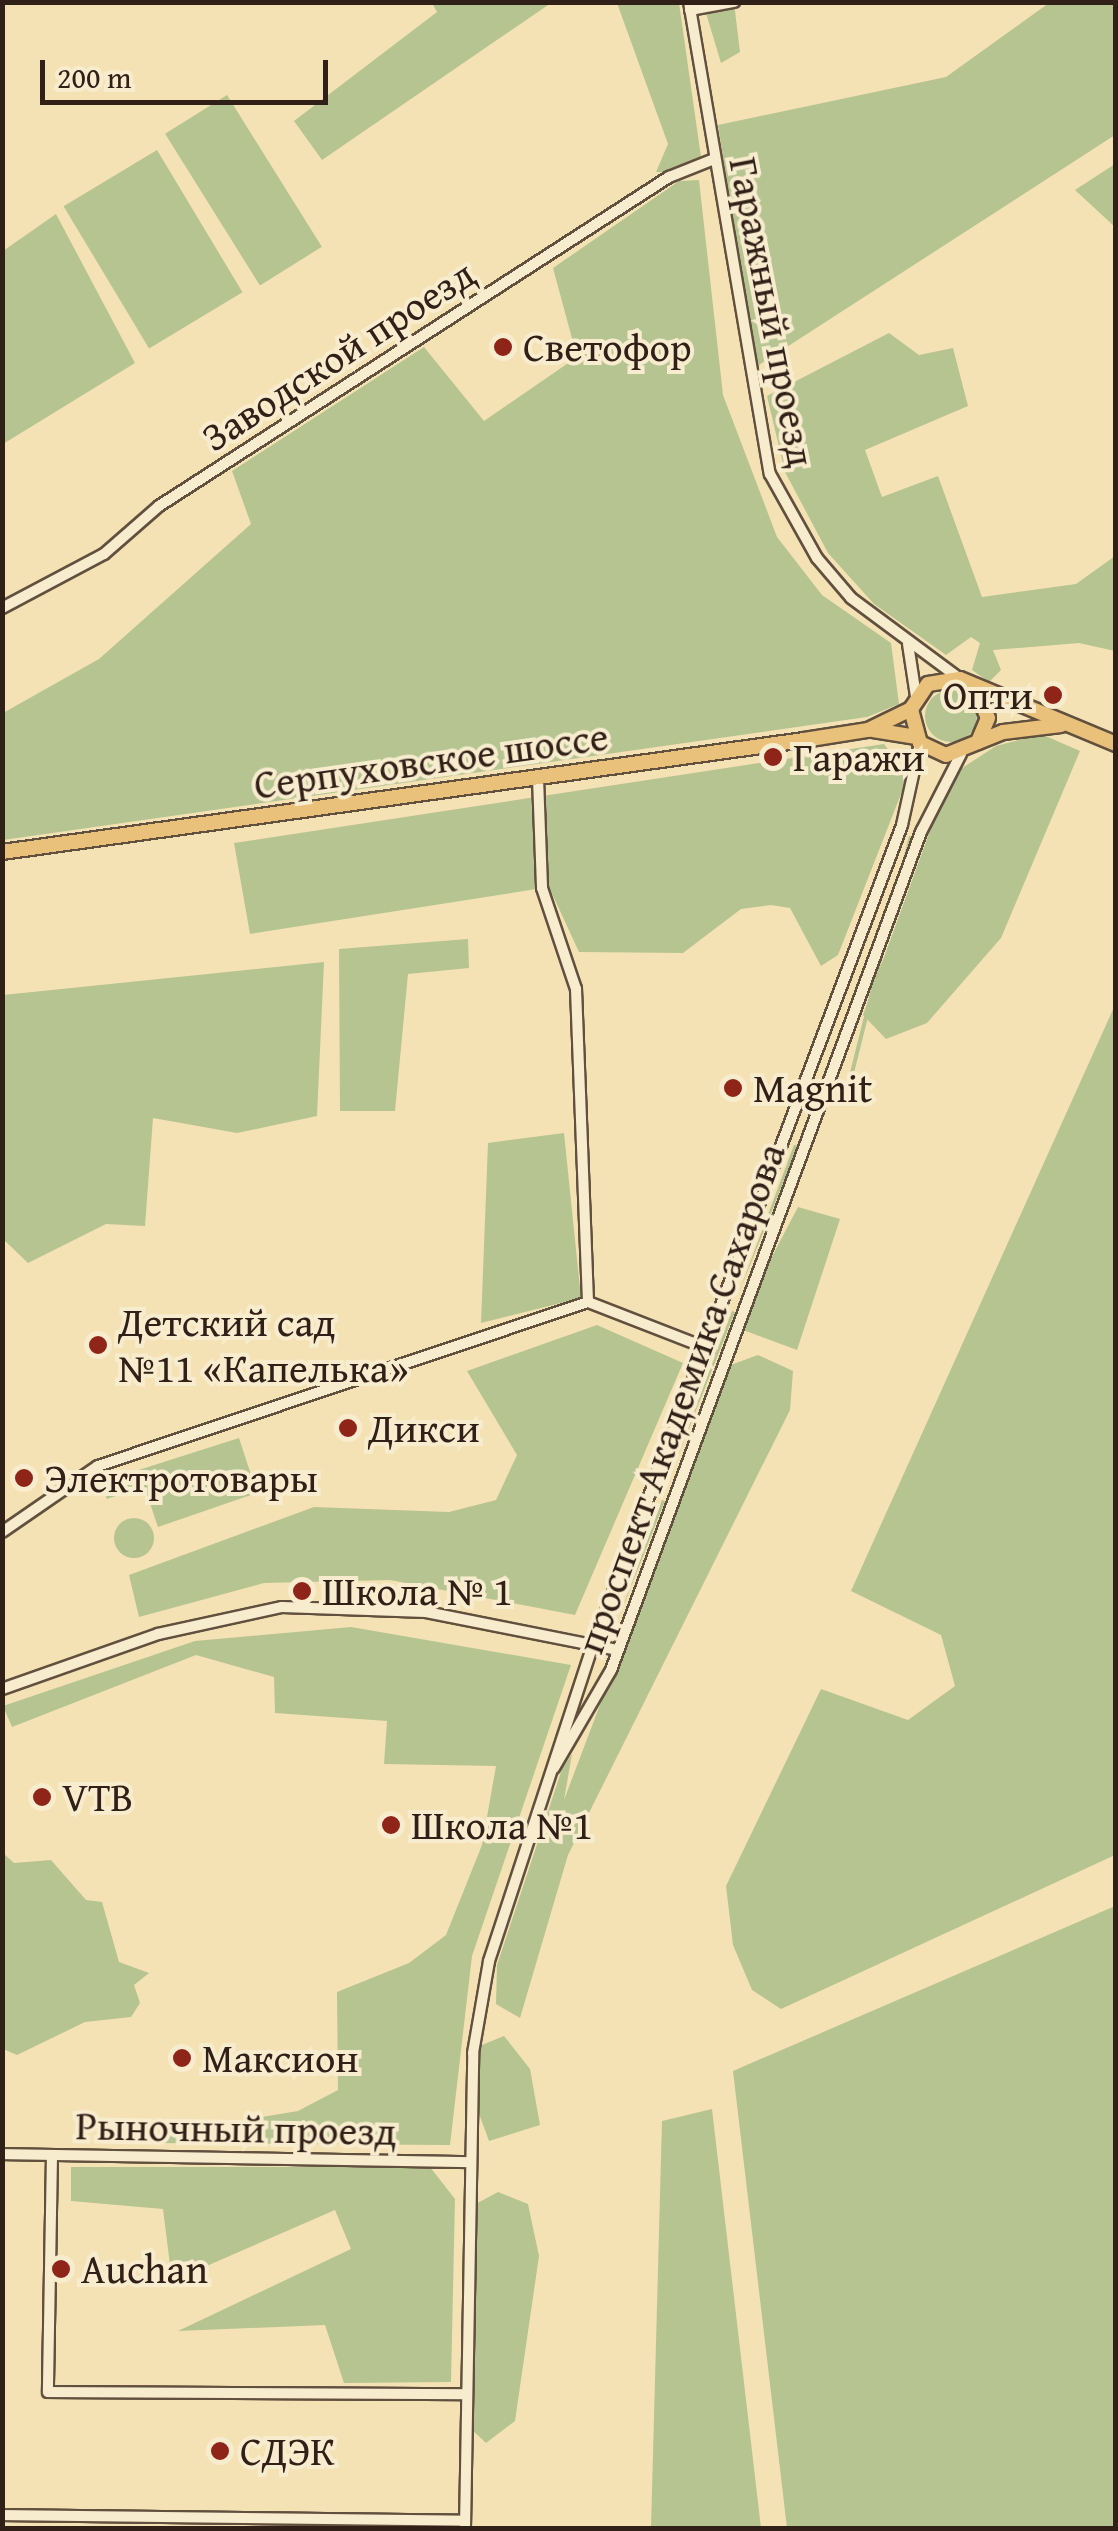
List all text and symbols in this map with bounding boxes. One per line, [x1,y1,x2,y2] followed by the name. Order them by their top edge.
[45,40,332,102] scale bar
[57,55,131,99] text: 200 m
[719,153,827,471] street label: Гаражный проезд
[193,249,483,461] street label: Заводской проезд
[523,323,692,371] place label: Светофор
[492,336,514,358] marker: Светофор
[943,671,1033,719] place label: Опти
[1042,684,1064,706] marker: Опти
[251,711,611,809] street label: Серпуховское шоссе
[793,733,925,781] place label: Гаражи
[762,746,784,768] marker: Гаражи
[753,1064,872,1112] place label: Magnit
[722,1077,744,1099] marker: Magnit
[565,1136,795,1660] street label: проспект Академика Сахарова
[118,1298,409,1392] place label: Детский сад №11 «Капелька»
[87,1334,109,1356] marker: Детский сад №11 «Капелька»
[368,1404,480,1452] place label: Дикси
[337,1417,359,1439] marker: Дикси
[44,1454,318,1502] place label: Электротовары
[13,1467,35,1489] marker: Электротовары
[322,1567,513,1615] place label: Школа № 1
[291,1580,313,1602] marker: Школа № 1
[62,1773,133,1821] place label: VTB
[31,1786,53,1808] marker: VTB
[411,1801,593,1849] place label: Школа №1
[380,1814,402,1836] marker: Школа №1
[202,2034,359,2082] place label: Максион
[171,2047,193,2069] marker: Максион
[75,2101,397,2155] street label: Рыночный проезд
[81,2245,208,2293] place label: Auchan
[50,2258,72,2280] marker: Auchan
[240,2427,335,2475] place label: СДЭК
[209,2440,231,2462] marker: СДЭК

